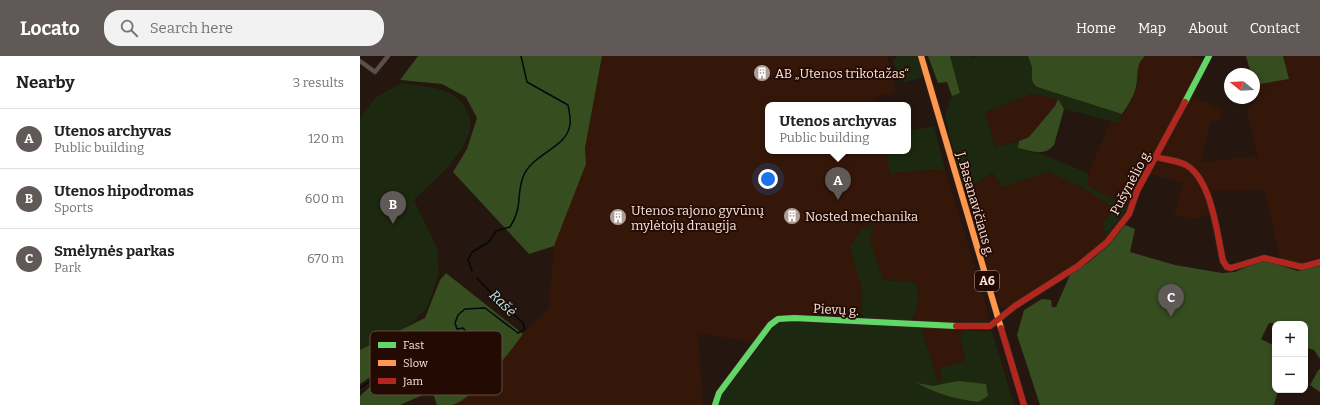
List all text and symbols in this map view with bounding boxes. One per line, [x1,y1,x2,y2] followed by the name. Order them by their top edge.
[104,10,384,46] search box
[20,17,80,40] text: Locato
[118,17,140,39] icon: search
[150,19,233,37] text: Search here
[1076,20,1116,37] text: Home
[1138,20,1166,37] text: Map
[1188,20,1228,37] text: About
[1250,20,1300,37] text: Contact
[752,63,772,83] building icon: AB „Utenos trikotažas“
[775,66,909,81] place label: AB „Utenos trikotažas“
[1224,68,1260,104] north arrow
[16,72,75,93] text: Nearby
[293,75,344,90] text: 3 results
[765,102,911,154] popup
[779,112,897,130] text: Utenos archyvas
[54,122,172,140] text: Utenos archyvas
[779,130,870,145] text: Public building
[24,131,34,146] text: A
[308,131,344,146] text: 120 m
[54,140,144,155] text: Public building
[1107,147,1154,217] street label: Pušynėlio g.
[953,149,998,258] street label: J. Basanavičiaus g.
[825,167,851,200] pin: A
[758,169,778,189] your location
[54,182,194,200] text: Utenos hipodromas
[25,191,33,206] text: B
[305,191,344,206] text: 600 m
[380,191,406,224] pin: B
[54,200,93,215] text: Sports
[631,203,764,233] place label: Utenos rajono gyvūnų mylėtojų draugija
[782,206,802,226] building icon: Nosted mechanika
[608,207,628,227] building icon: Utenos rajono gyvūnų mylėtojų draugija
[805,209,918,224] place label: Nosted mechanika
[54,242,175,260] text: Smėlynės parkas
[25,251,33,266] text: C
[307,251,344,266] text: 670 m
[54,260,81,275] text: Park
[975,271,999,291] road number: A6
[1158,284,1184,317] pin: C
[486,287,520,320] water label: Rašė
[813,301,860,318] street label: Pievų g.
[1272,321,1308,393] map controls
[1272,321,1308,357] button: +
[370,331,502,395] legend
[403,339,424,352] text: Fast
[403,357,428,370] text: Slow
[1272,357,1308,393] button: −
[402,375,423,388] text: Jam

